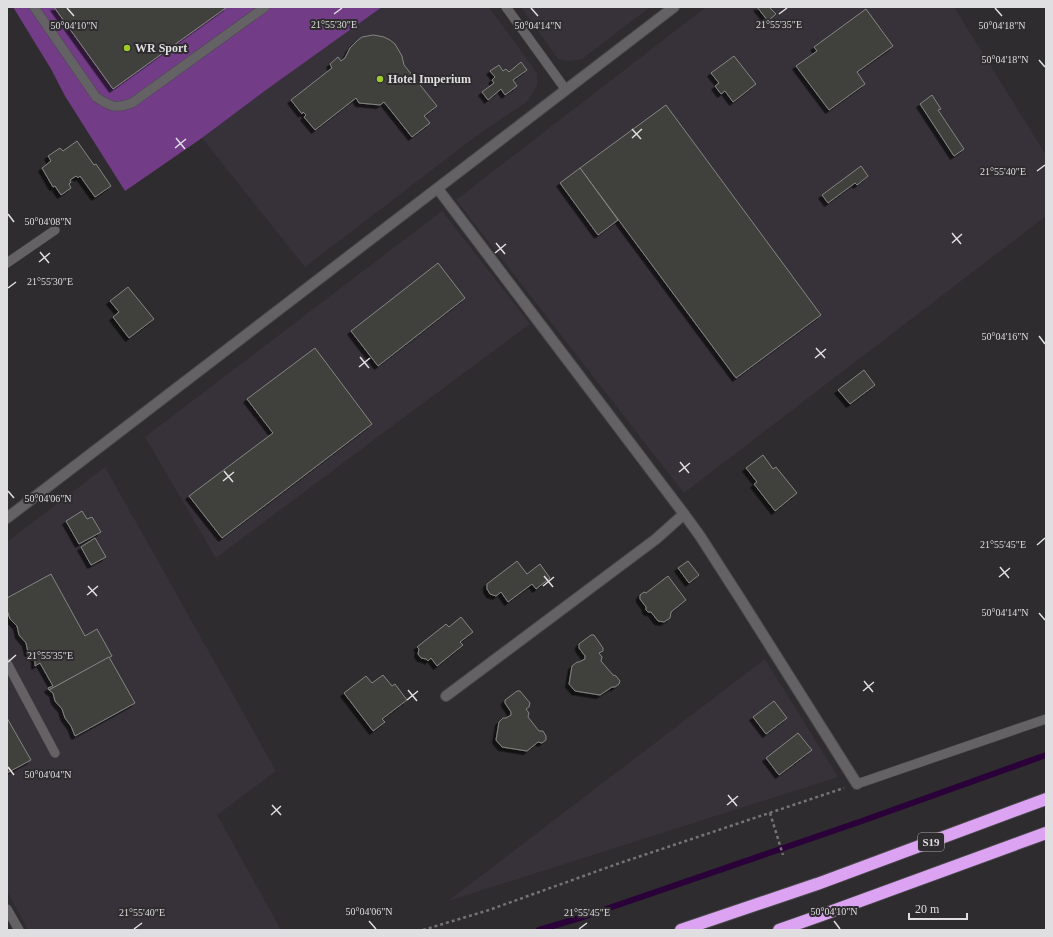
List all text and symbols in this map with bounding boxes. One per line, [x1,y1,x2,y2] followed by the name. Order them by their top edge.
[311,19,357,30] text: 21°55'30"E
[756,19,802,30] text: 21°55'35"E
[50,20,98,31] text: 50°04'10"N
[514,20,562,31] text: 50°04'14"N
[978,20,1026,31] text: 50°04'18"N
[135,41,187,55] place label: WR Sport
[122,43,132,53] marker: WR Sport
[981,54,1029,65] text: 50°04'18"N
[388,72,471,86] place label: Hotel Imperium
[375,74,385,84] marker: Hotel Imperium
[980,166,1026,177] text: 21°55'40"E
[24,216,72,227] text: 50°04'08"N
[27,276,73,287] text: 21°55'30"E
[981,331,1029,342] text: 50°04'16"N
[24,493,72,504] text: 50°04'06"N
[980,539,1026,550] text: 21°55'45"E
[981,607,1029,618] text: 50°04'14"N
[27,650,73,661] text: 21°55'35"E
[24,769,72,780] text: 50°04'04"N
[918,833,944,851] road number: S19
[909,895,967,921] scale bar
[915,902,940,916] text: 20 m
[345,906,393,917] text: 50°04'06"N
[810,906,858,917] text: 50°04'10"N
[119,907,165,918] text: 21°55'40"E
[564,907,610,918] text: 21°55'45"E

